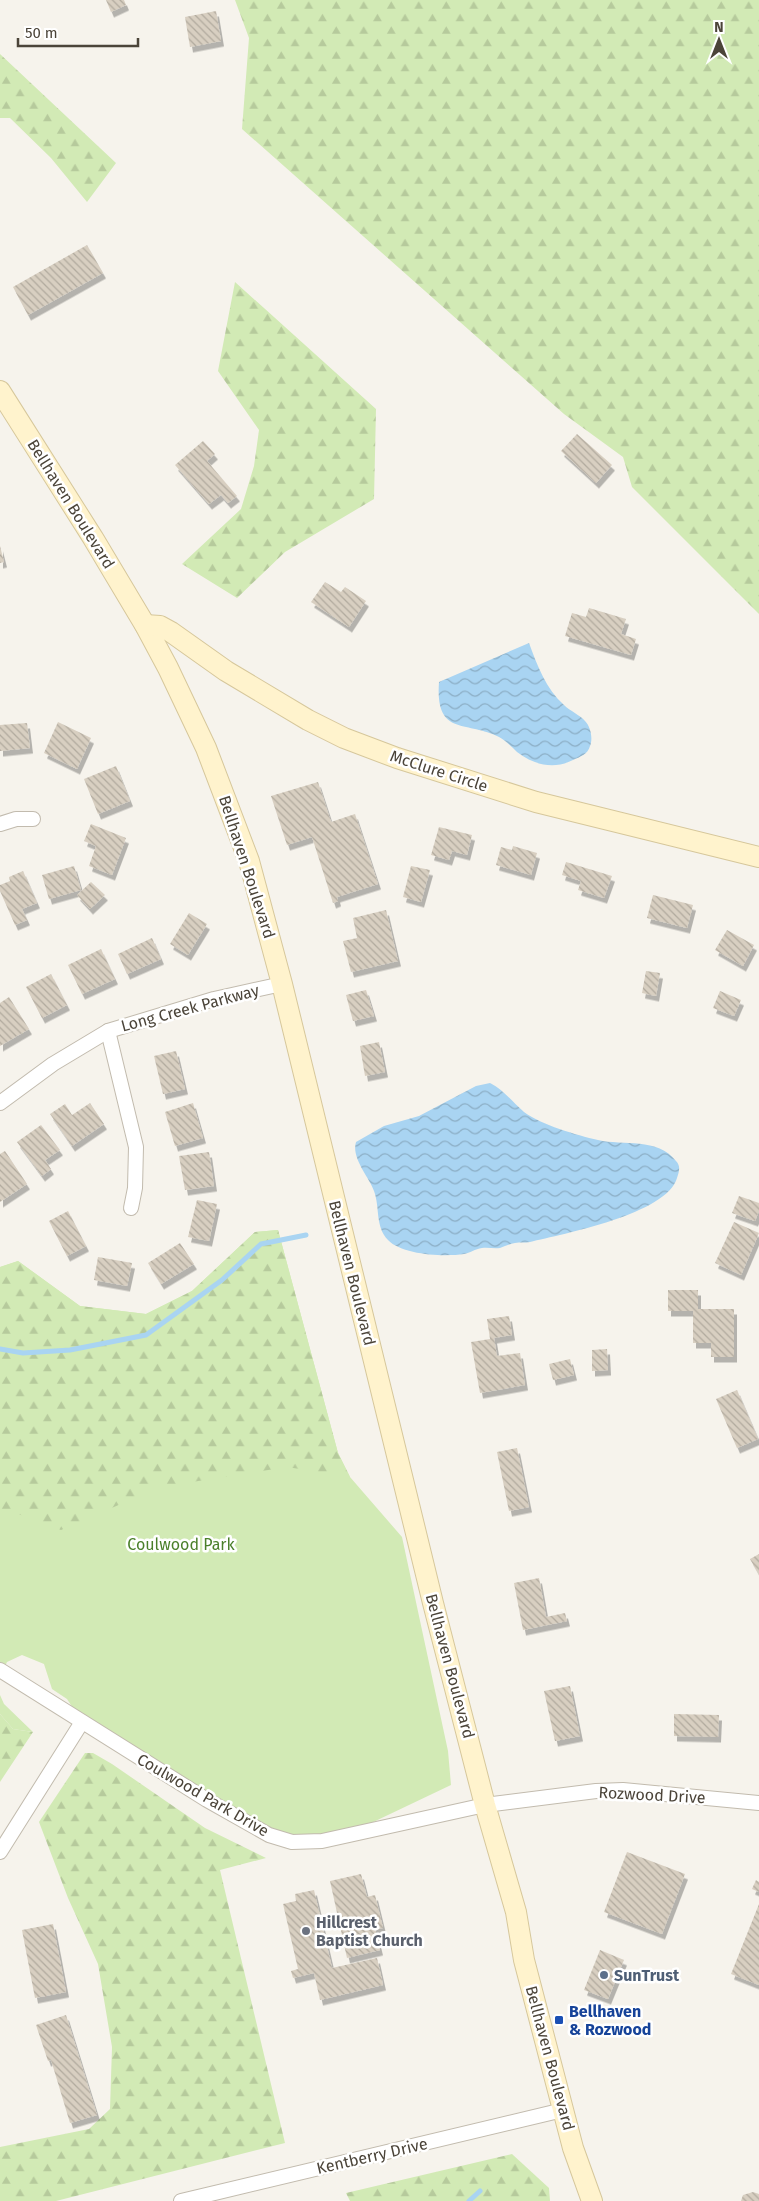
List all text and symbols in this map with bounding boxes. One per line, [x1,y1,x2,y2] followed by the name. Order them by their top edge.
[18,15,138,47] scale bar
[694,15,744,65] north arrow
[714,19,724,36] text: N
[25,24,58,42] text: 50 m
[23,436,119,572] street label: Bellhaven Boulevard
[388,746,490,796] street label: McClure Circle
[215,793,279,941] street label: Bellhaven Boulevard
[119,980,261,1036] street label: Long Creek Parkway
[325,1198,379,1348] street label: Bellhaven Boulevard
[127,1535,236,1554] park label: Coulwood Park
[422,1592,478,1740] street label: Bellhaven Boulevard
[134,1749,272,1841] street label: Coulwood Park Drive
[598,1783,706,1807] street label: Rozwood Drive
[316,1913,423,1950] place label: Hillcrest Baptist Church
[300,1925,312,1937] marker: Hillcrest Baptist Church
[614,1966,680,1985] place label: SunTrust
[598,1969,610,1981] marker: SunTrust
[522,1984,578,2132] street label: Bellhaven Boulevard
[569,2002,651,2039] place label: Bellhaven & Rozwood
[553,2014,565,2026] marker: Bellhaven & Rozwood
[315,2134,429,2178] street label: Kentberry Drive

